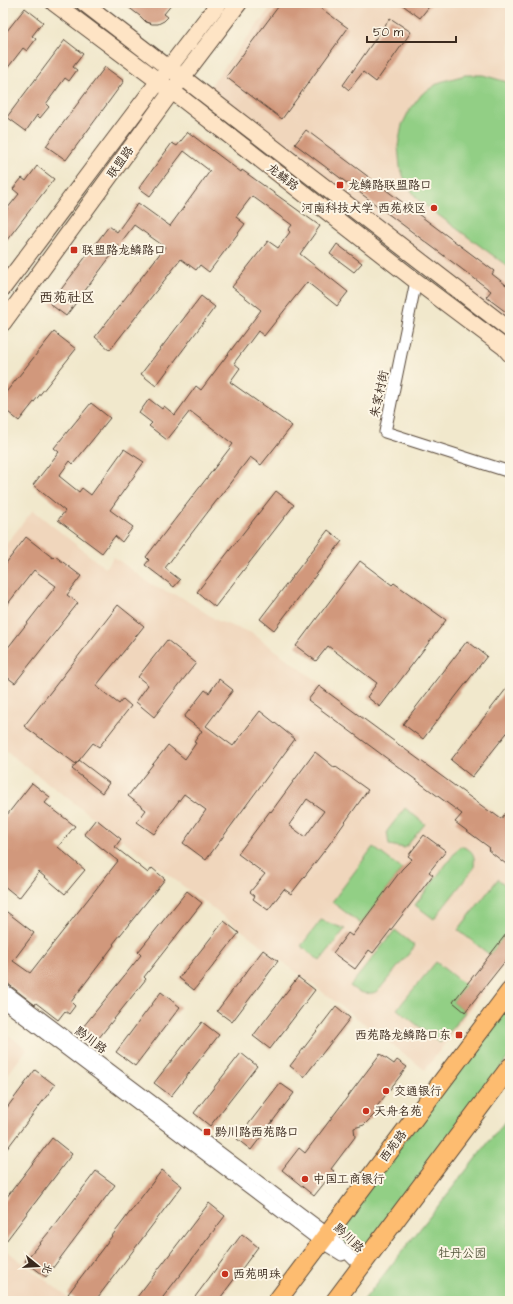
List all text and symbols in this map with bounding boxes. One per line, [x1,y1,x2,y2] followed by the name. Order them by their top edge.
[367,18,456,44] scale bar
[373,24,404,41] text: 50 m
[103,143,138,182] street label: 联盟路
[263,160,302,195] street label: 龙鳞路
[348,177,432,194] place label: 龙鳞路联盟路口
[335,180,345,190] marker: 龙鳞路联盟路口
[301,200,426,217] place label: 河南科技大学 西苑校区
[429,203,439,213] marker: 河南科技大学 西苑校区
[82,242,166,259] place label: 联盟路龙鳞路口
[69,245,79,255] marker: 联盟路龙鳞路口
[39,288,95,308] district label: 西苑社区
[366,369,393,419] street label: 朱家村街
[71,1023,110,1058] street label: 黔川路
[355,1027,451,1044] place label: 西苑路龙鳞路口东
[454,1030,464,1040] marker: 西苑路龙鳞路口东
[394,1083,442,1100] place label: 交通银行
[381,1086,391,1096] marker: 交通银行
[374,1103,422,1120] place label: 天舟名苑
[361,1106,371,1116] marker: 天舟名苑
[215,1124,299,1141] place label: 黔川路西苑路口
[202,1127,212,1137] marker: 黔川路西苑路口
[376,1127,411,1166] street label: 西苑路
[313,1171,385,1188] place label: 中国工商银行
[300,1174,310,1184] marker: 中国工商银行
[330,1220,368,1257] street label: 黔川路
[438,1245,486,1262] park label: 牡丹公园
[18,1246,58,1286] north arrow
[38,1261,56,1276] text: 北
[233,1266,281,1283] place label: 西苑明珠
[220,1269,230,1279] marker: 西苑明珠

